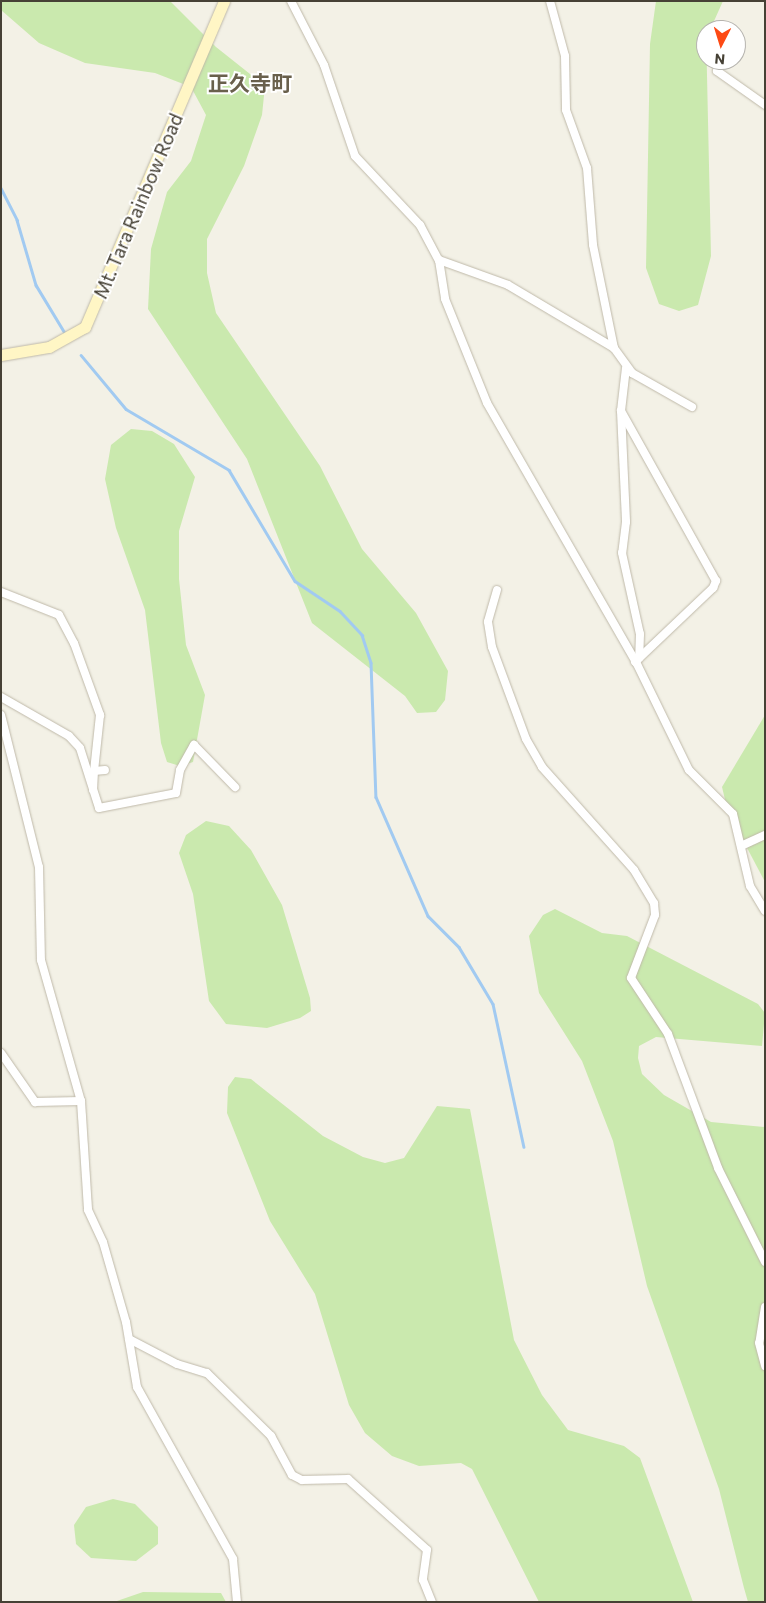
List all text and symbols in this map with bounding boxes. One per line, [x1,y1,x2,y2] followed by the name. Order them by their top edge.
[696,20,746,70] north arrow
[714,51,726,68] text: N
[208,70,292,96] district label: 正久寺町
[89,110,187,302] street label: Mt. Tara Rainbow Road

